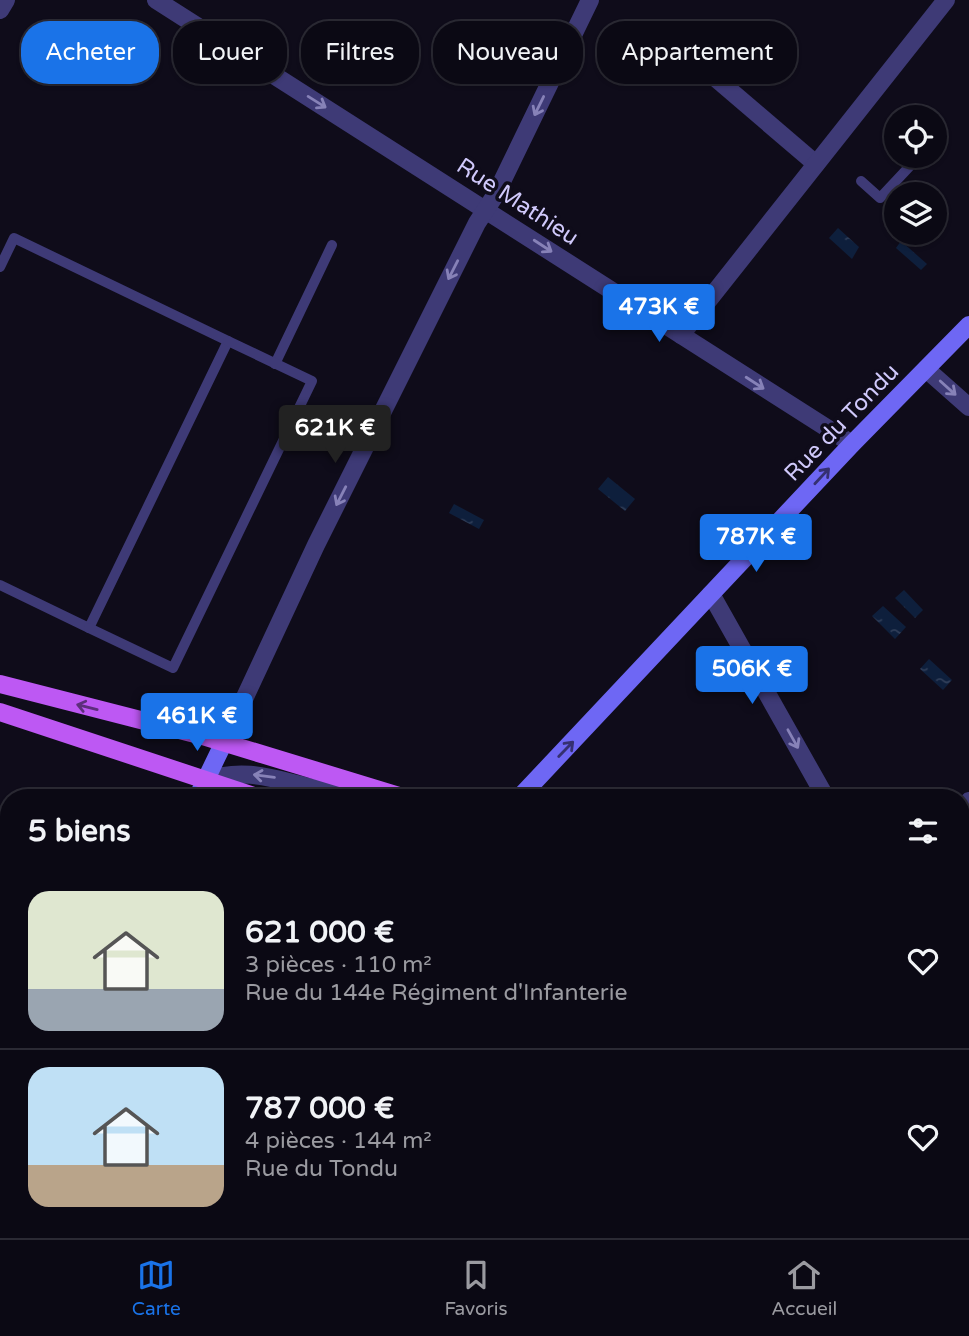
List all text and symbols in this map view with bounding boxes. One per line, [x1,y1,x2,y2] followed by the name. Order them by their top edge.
[21,21,159,84] chip: Acheter
[173,21,287,84] chip: Louer
[301,21,419,84] chip: Filtres
[433,21,583,84] chip: Nouveau
[597,21,797,84] chip: Appartement
[531,95,544,116] one-way arrow
[307,96,327,110] one-way arrow
[884,105,947,245] map controls
[884,105,947,168] button: locate
[451,152,584,252] street label: Rue Mathieu
[884,182,947,245] button: layers
[533,239,553,253] one-way arrow
[446,259,460,280] one-way arrow
[602,284,716,344] pin: 473K €
[619,293,699,321] text: 473K €
[779,358,905,487] street label: Rue du Tondu
[745,376,764,390] one-way arrow
[939,380,956,397] one-way arrow
[278,406,392,465] pin: 621K €
[295,414,375,442] text: 621K €
[814,467,830,485] one-way arrow
[333,485,347,505] one-way arrow
[699,514,813,574] pin: 787K €
[716,523,796,551] text: 787K €
[695,646,809,706] pin: 506K €
[712,655,792,683] text: 506K €
[140,694,254,753] pin: 461K €
[76,700,99,713] one-way arrow
[157,702,237,730] text: 461K €
[787,728,800,749] one-way arrow
[557,740,574,757] one-way arrow
[253,769,276,782] one-way arrow
[904,812,942,850] icon: filters
[28,813,131,850] text: 5 biens
[245,914,394,951] text: 621 000 €
[84,919,168,1003] icon: home
[904,942,942,980] icon: heart
[245,951,432,979] text: 3 pièces · 110 m²
[245,979,627,1007] text: Rue du 144e Régiment d'Infanterie
[245,1090,394,1127] text: 787 000 €
[84,1095,168,1179] icon: home
[904,1118,942,1156] icon: heart
[245,1127,432,1155] text: 4 pièces · 144 m²
[245,1155,398,1183] text: Rue du Tondu
[132,1256,181,1320] tab: Carte
[444,1256,508,1320] tab: Favoris
[771,1256,837,1320] tab: Accueil

